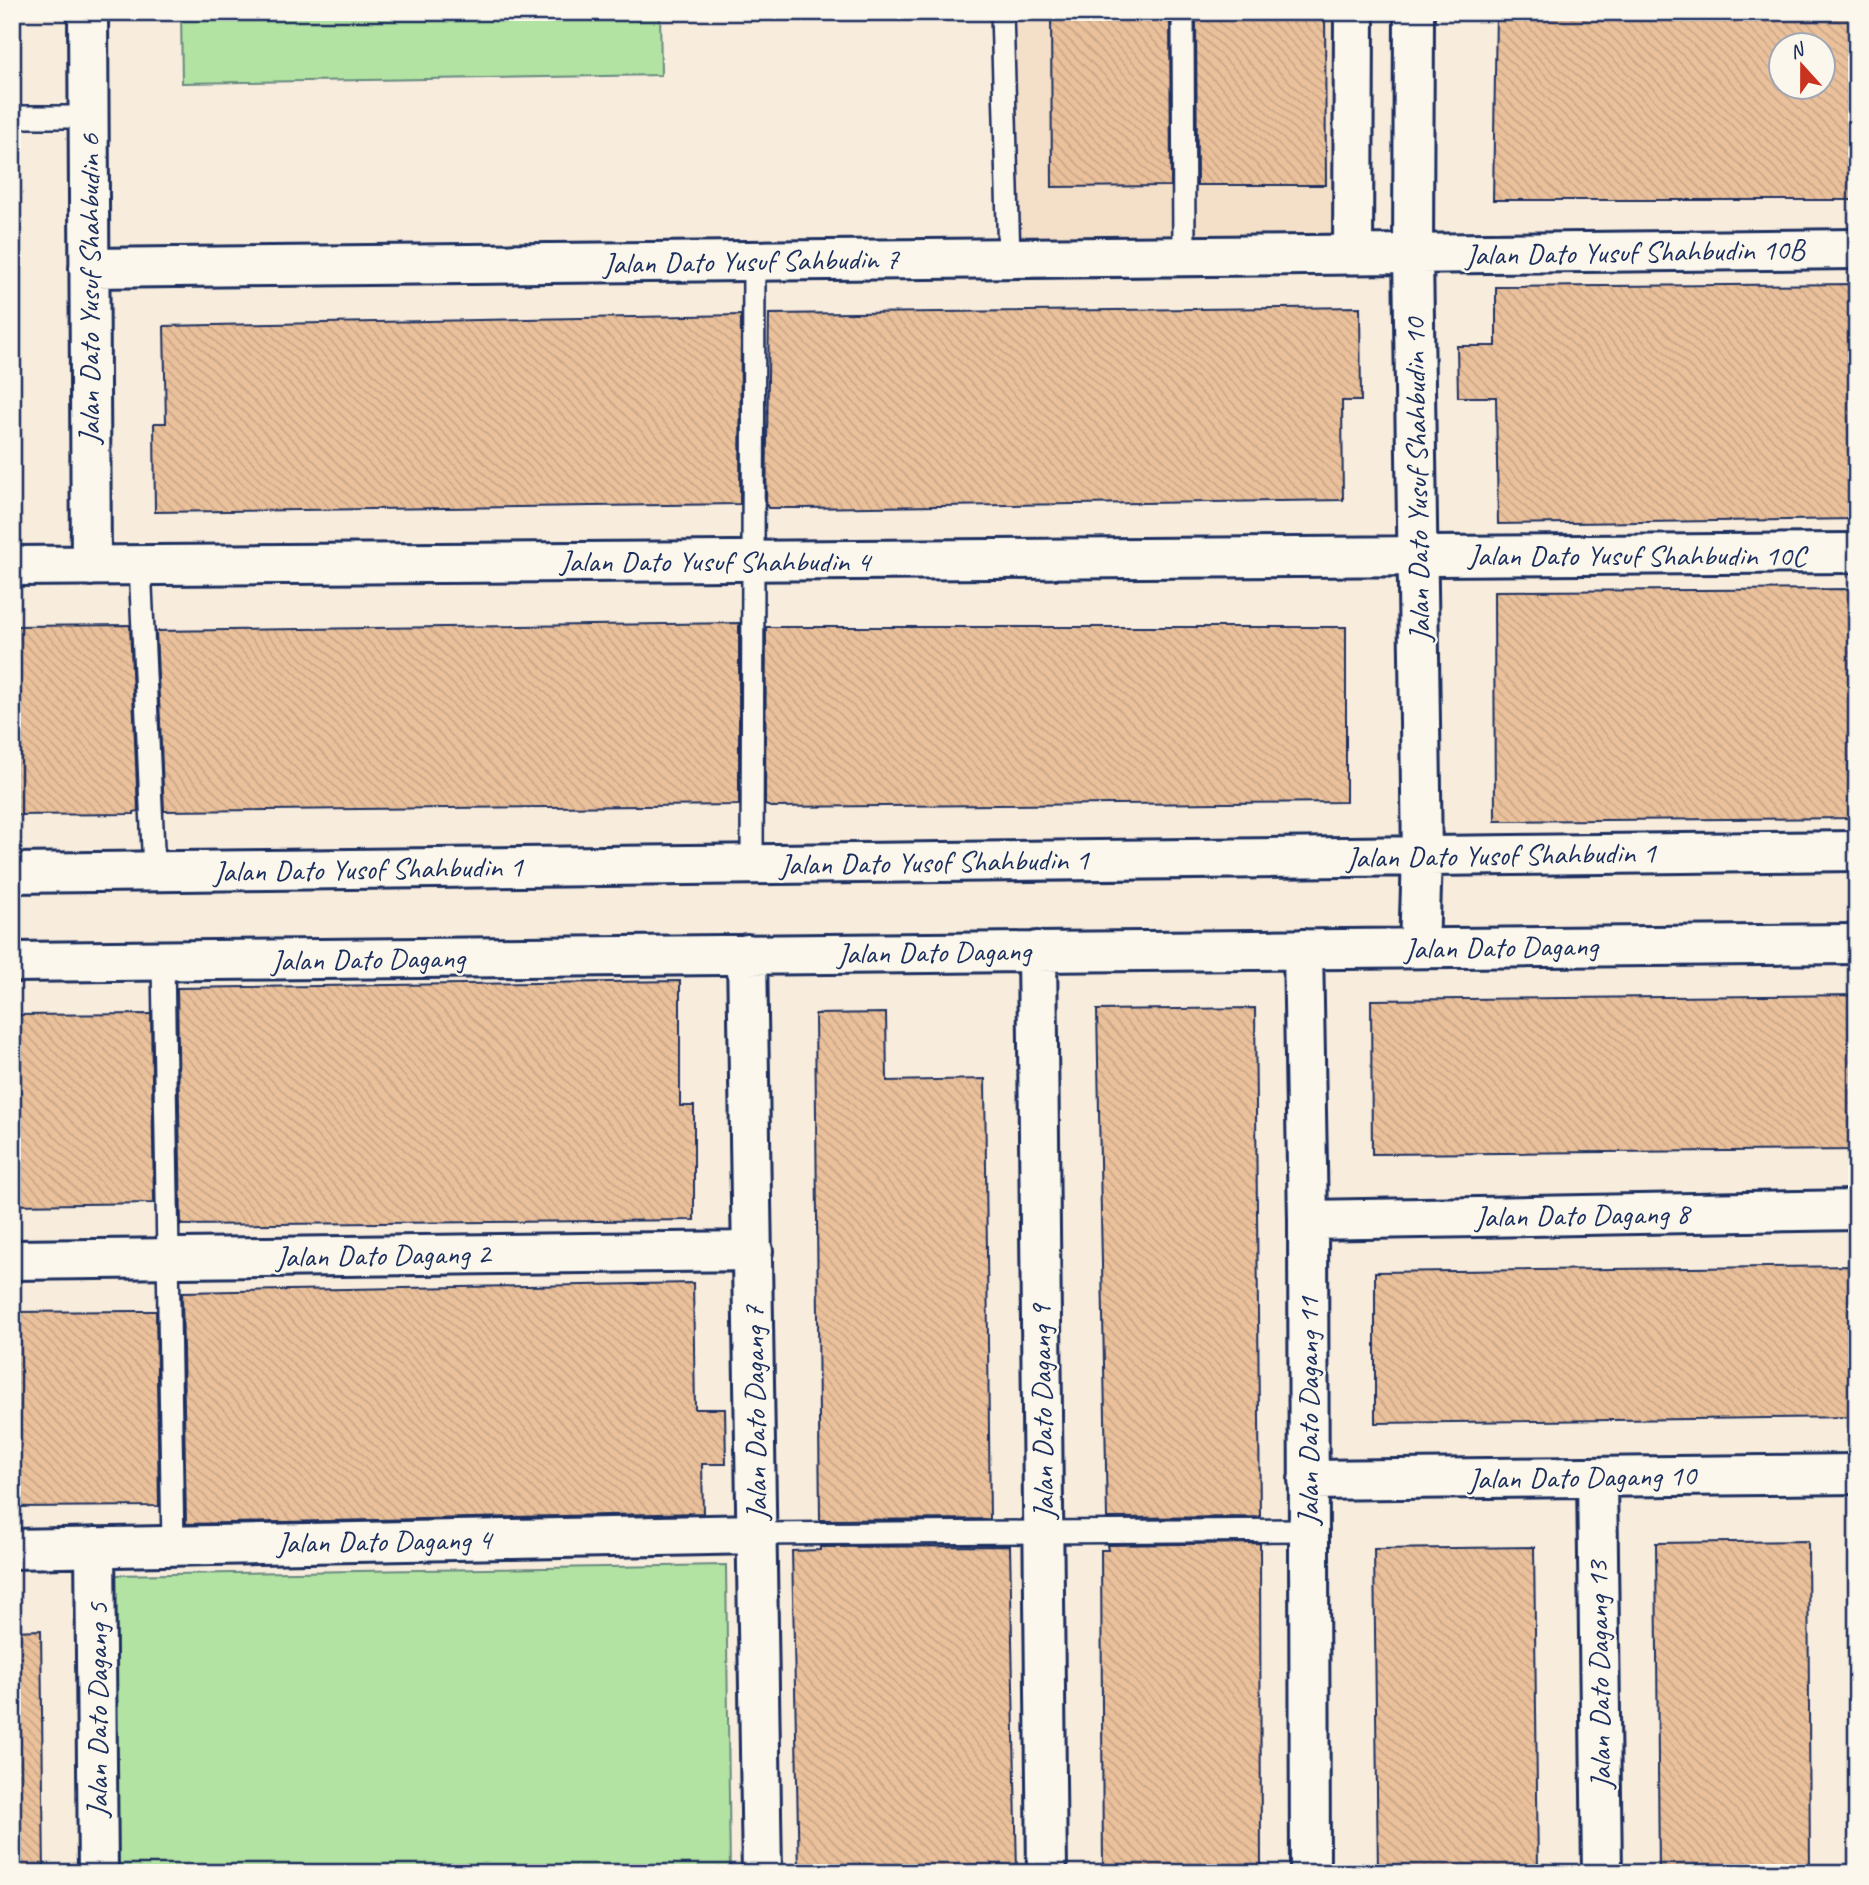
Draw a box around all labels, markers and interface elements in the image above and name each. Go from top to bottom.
north arrow [1768,32,1838,102]
text: N [1786,37,1809,64]
street label: Jalan Dato Yusuf Shahbudin 6 [70,132,108,446]
street label: Jalan Dato Yusuf Shahbudin 10B [1463,230,1807,274]
street label: Jalan Dato Yusuf Sahbudin 7 [601,239,901,283]
street label: Jalan Dato Yusuf Shahbudin 10 [1395,315,1439,644]
street label: Jalan Dato Yusuf Shahbudin 10C [1466,536,1809,574]
street label: Jalan Dato Yusuf Shahbudin 4 [558,542,873,580]
street label: Jalan Dato Yusof Shahbudin 1 [1344,833,1658,877]
street label: Jalan Dato Yusof Shahbudin 1 [777,840,1091,884]
street label: Jalan Dato Yusof Shahbudin 1 [211,847,525,891]
street label: Jalan Dato Dagang [1402,926,1601,968]
street label: Jalan Dato Dagang [835,931,1034,973]
street label: Jalan Dato Dagang [269,938,468,980]
street label: Jalan Dato Dagang 8 [1472,1194,1692,1236]
street label: Jalan Dato Dagang 2 [273,1234,493,1276]
street label: Jalan Dato Dagang 11 [1289,1296,1327,1527]
street label: Jalan Dato Dagang 9 [1021,1302,1063,1522]
street label: Jalan Dato Dagang 7 [734,1304,776,1523]
street label: Jalan Dato Dagang 10 [1466,1456,1699,1498]
street label: Jalan Dato Dagang 4 [274,1520,494,1562]
street label: Jalan Dato Dagang 13 [1578,1558,1620,1791]
street label: Jalan Dato Dagang 5 [78,1601,116,1819]

